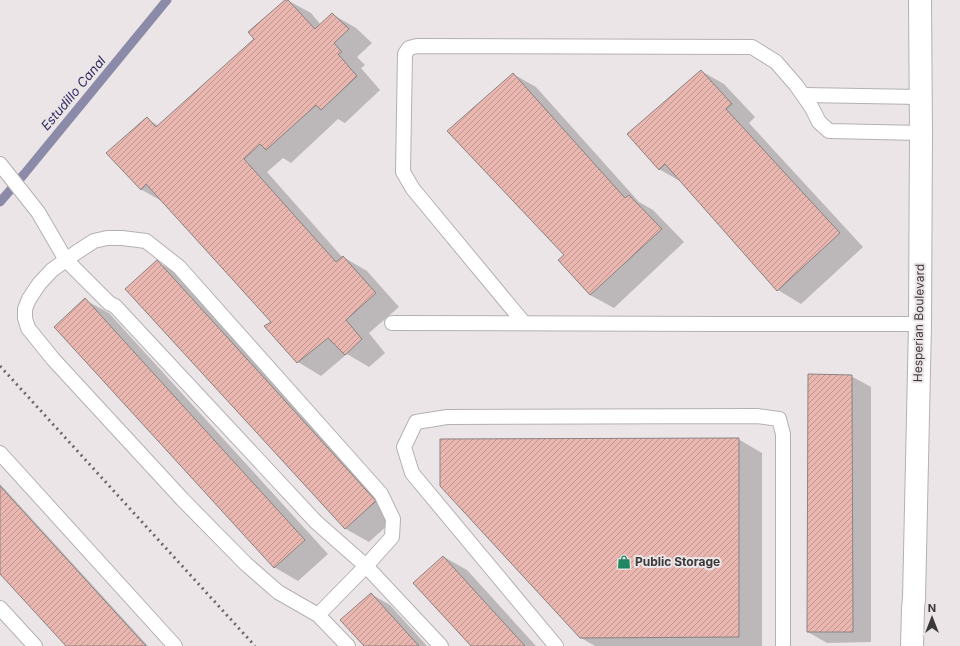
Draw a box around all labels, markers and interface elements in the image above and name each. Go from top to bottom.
water label: Estudillo Canal [37,52,109,133]
street label: Hesperian Boulevard [910,264,927,382]
shop icon: Public Storage [616,554,632,570]
place label: Public Storage [635,554,720,569]
north arrow [912,598,952,638]
text: N [928,601,936,615]

